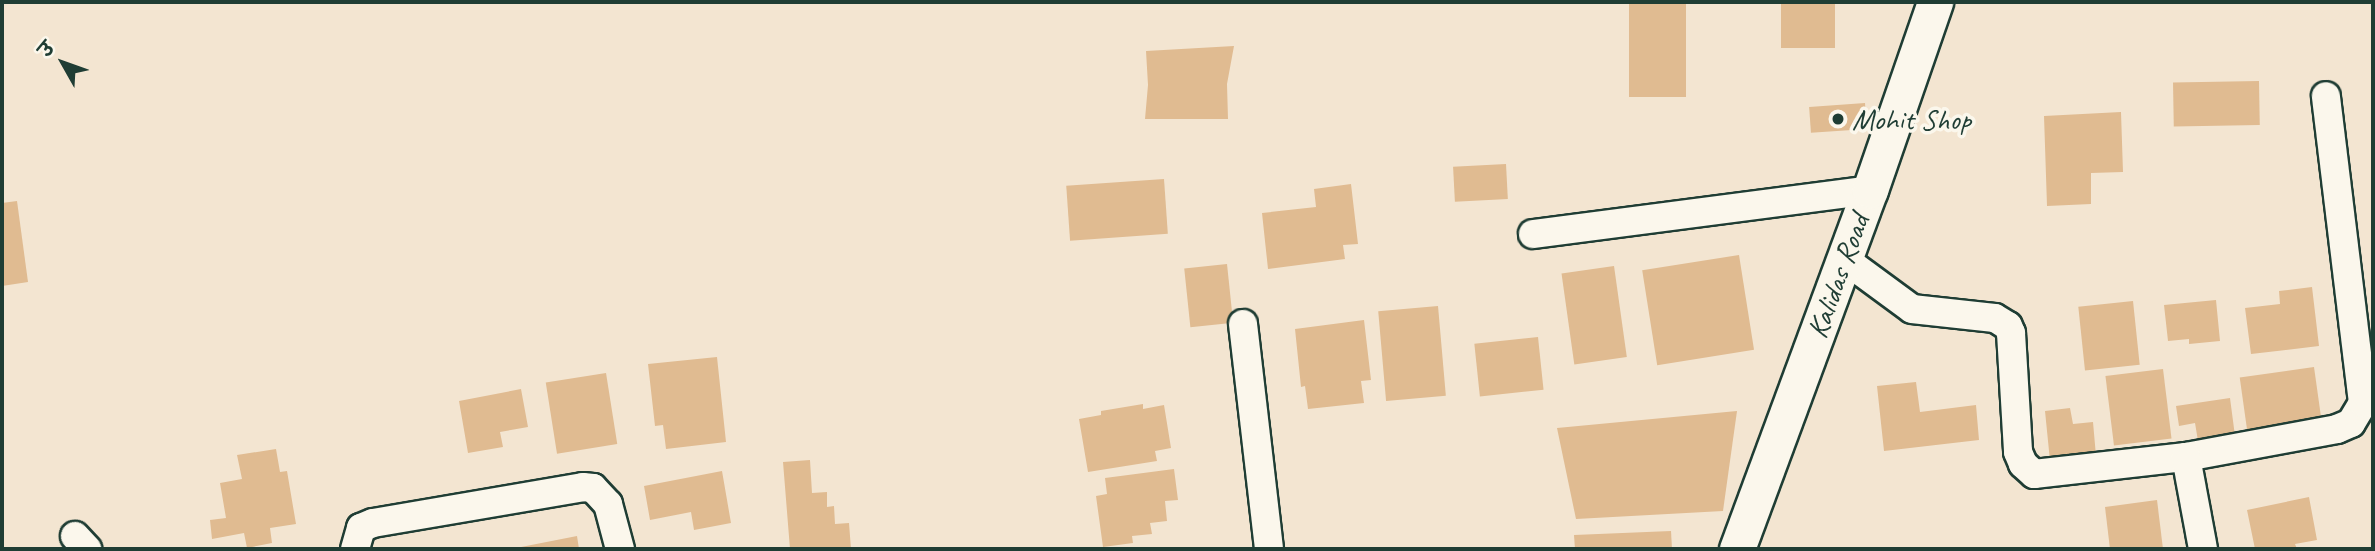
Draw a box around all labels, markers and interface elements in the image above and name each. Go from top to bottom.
north arrow [28,28,98,98]
text: उ [34,37,60,62]
place label: Mohit Shop [1852,101,1972,137]
marker: Mohit Shop [1830,111,1846,127]
street label: Kalidas Road [1799,209,1877,343]

